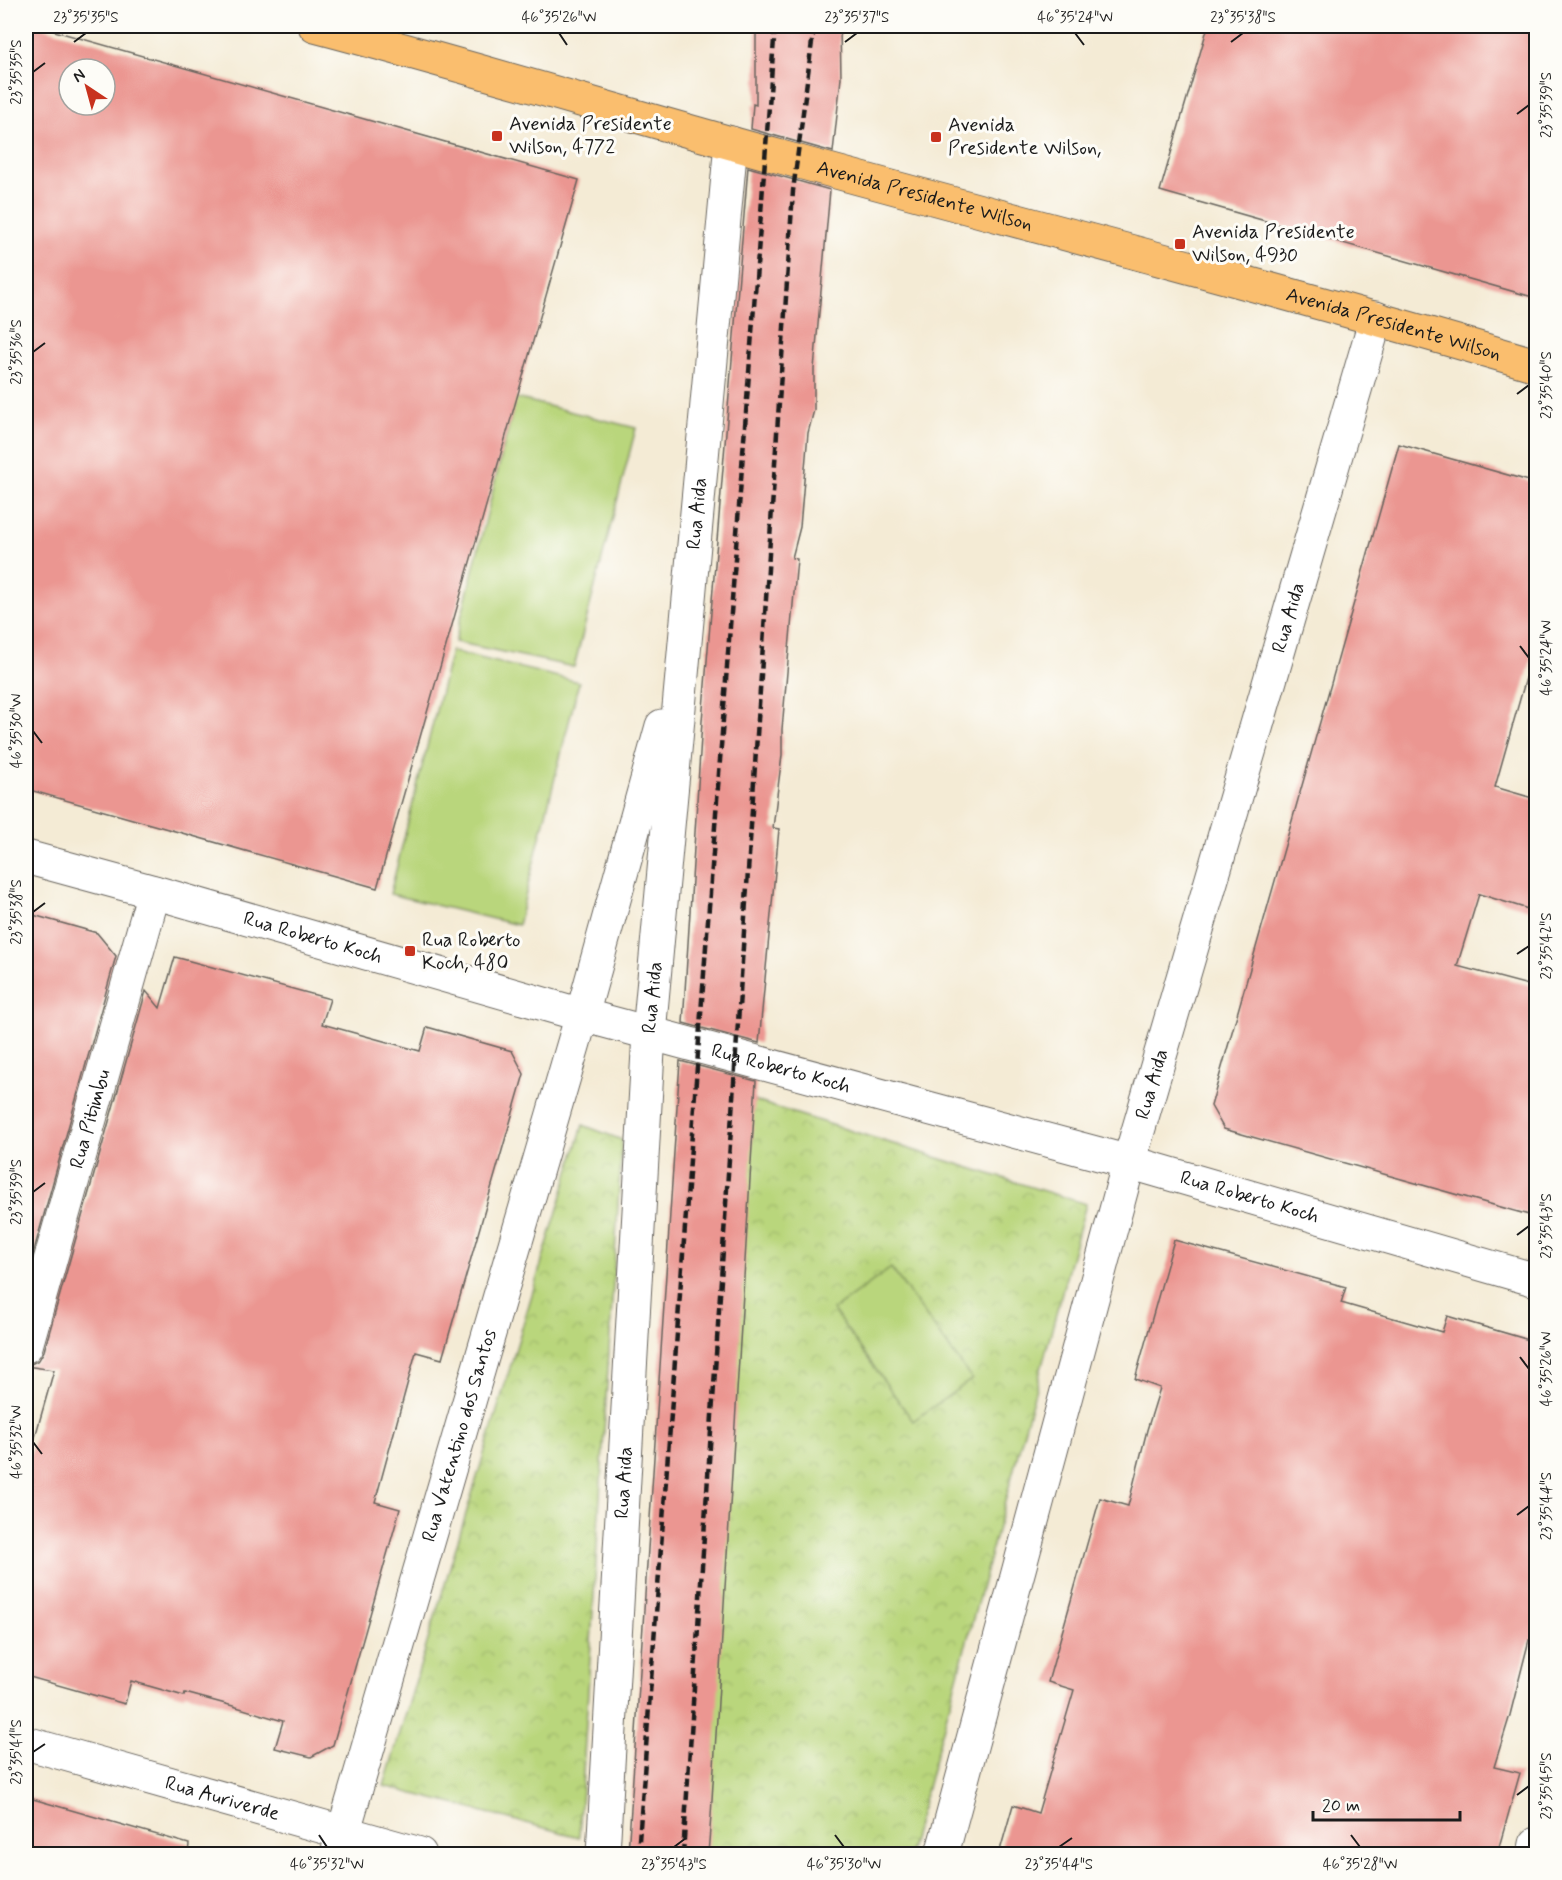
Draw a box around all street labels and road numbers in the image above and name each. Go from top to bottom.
street label: Avenida Presidente Wilson [814,154,1036,238]
street label: Avenida Presidente Wilson [1283,281,1504,368]
street label: Rua Aida [680,476,714,551]
street label: Rua Aida [1265,579,1311,656]
street label: Rua Roberto Koch [240,905,385,970]
street label: Rua Aida [636,960,669,1035]
street label: Rua Roberto Koch [708,1037,854,1100]
street label: Rua Aida [1129,1046,1175,1123]
street label: Rua Pitimbu [63,1066,117,1172]
street label: Rua Roberto Koch [1177,1164,1322,1230]
street label: Rua Vatentino dos Santos [415,1326,503,1545]
street label: Rua Aida [608,1446,639,1519]
street label: Rua Auriverde [162,1769,283,1827]

